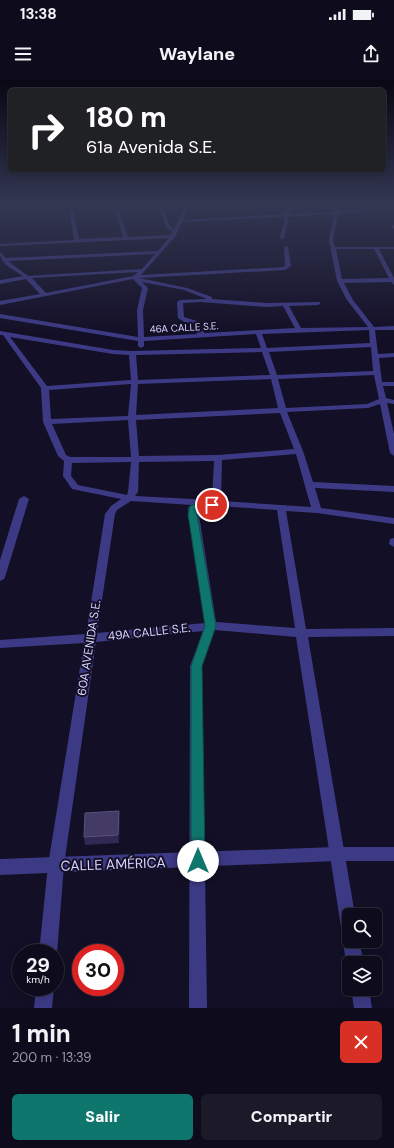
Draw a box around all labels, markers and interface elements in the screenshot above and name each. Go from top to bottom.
text: 13:38 [20,4,57,24]
text: Waylane [159,42,235,66]
icon: menu [12,43,34,65]
icon: share [360,43,382,65]
text: 180 m [86,99,167,136]
icon: right [20,104,72,156]
text: 61a Avenida S.E. [86,135,216,159]
street label: 46A CALLE S.E. [149,319,219,336]
pin [195,488,229,522]
icon: arrive [201,494,223,516]
street label: 60A AVENIDA S.E. [74,599,104,697]
street label: 49A CALLE S.E. [107,620,191,644]
position arrow [177,840,219,882]
street label: CALLE AMÉRICA [60,853,166,875]
map controls [342,908,382,996]
button: search [342,908,382,948]
speed limit sign: 30 [72,944,124,996]
text: 29 [26,952,50,978]
button: layers [342,956,382,996]
text: km/h [26,973,50,986]
text: 1 min [12,1018,71,1049]
button: close [340,1021,382,1063]
text: 200 m · 13:39 [12,1049,92,1066]
button: Salir [12,1094,193,1140]
button: Compartir [201,1094,382,1140]

